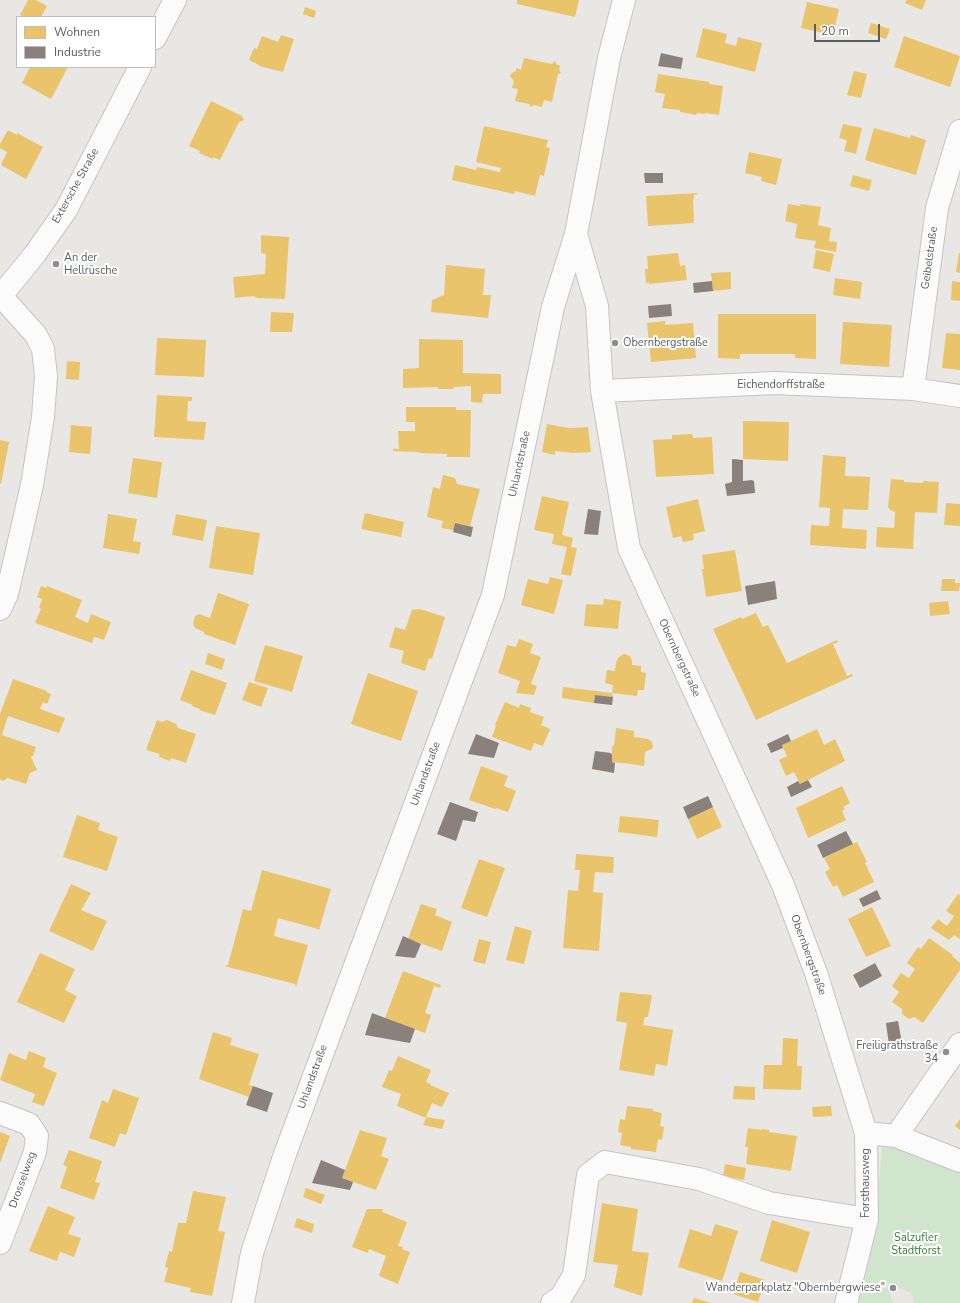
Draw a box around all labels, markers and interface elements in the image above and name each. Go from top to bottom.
legend [16,16,156,68]
scale bar [816,16,882,42]
text: 20 m [821,23,849,39]
text: Wohnen [54,24,100,40]
text: Industrie [54,44,101,60]
street label: Extersche Straße [50,146,102,226]
street label: Geibelstraße [919,226,941,290]
place label: An der Hellrüsche [64,251,117,277]
marker: An der Hellrüsche [51,259,61,269]
place label: Obernbergstraße [623,336,708,350]
marker: Obernbergstraße [610,338,620,348]
street label: Eichendorffstraße [737,378,825,392]
street label: Uhlandstraße [507,430,533,498]
street label: Obernbergstraße [655,617,703,699]
street label: Uhlandstraße [408,740,444,808]
street label: Obernbergstraße [787,913,829,997]
place label: Freiligrathstraße 34 [856,1039,938,1065]
street label: Uhlandstraße [295,1043,331,1111]
marker: Freiligrathstraße 34 [941,1047,951,1057]
street label: Forsthausweg [859,1148,873,1218]
street label: Drosselweg [7,1150,39,1210]
park label: Salzufler Stadtforst [891,1231,941,1257]
place label: Wanderparkplatz "Obernbergwiese" [705,1281,885,1295]
marker: Wanderparkplatz "Obernbergwiese" [888,1283,898,1293]

